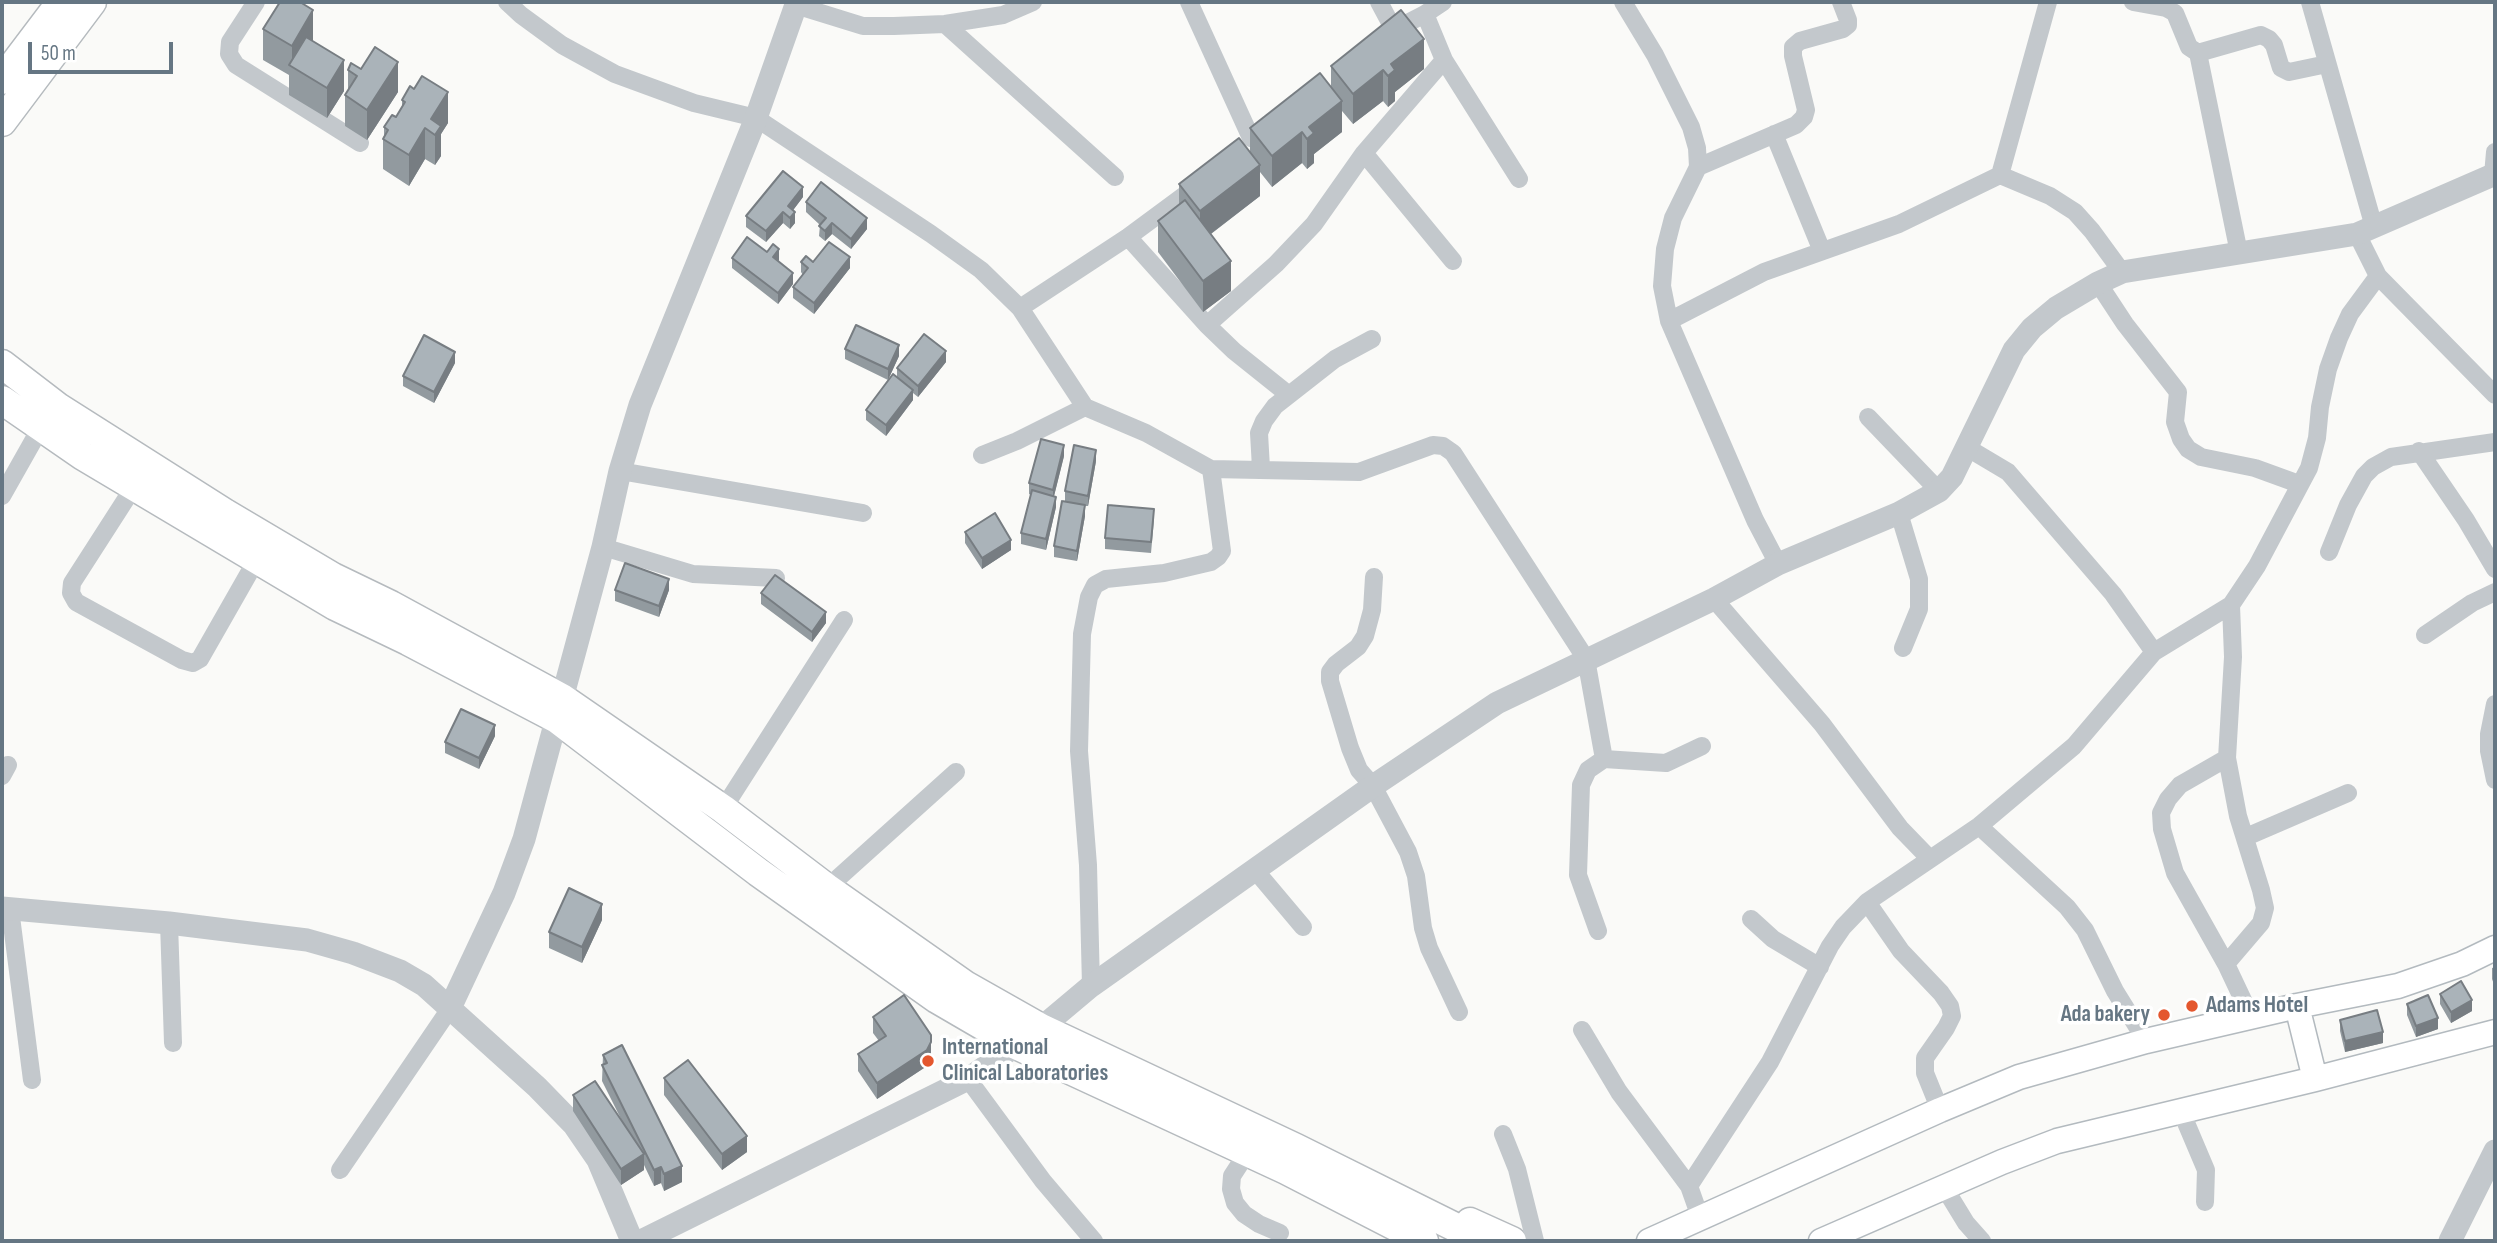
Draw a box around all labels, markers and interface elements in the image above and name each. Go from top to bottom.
scale bar [32,28,177,72]
text: 50 m [41,41,76,66]
place label: Adams Hotel [2206,992,2308,1020]
marker: Adams Hotel [2184,998,2200,1014]
place label: Ada bakery [2061,1001,2150,1029]
marker: Ada bakery [2156,1007,2172,1023]
place label: International Clinical Laboratories [942,1034,1108,1088]
marker: International Clinical Laboratories [920,1053,936,1069]

